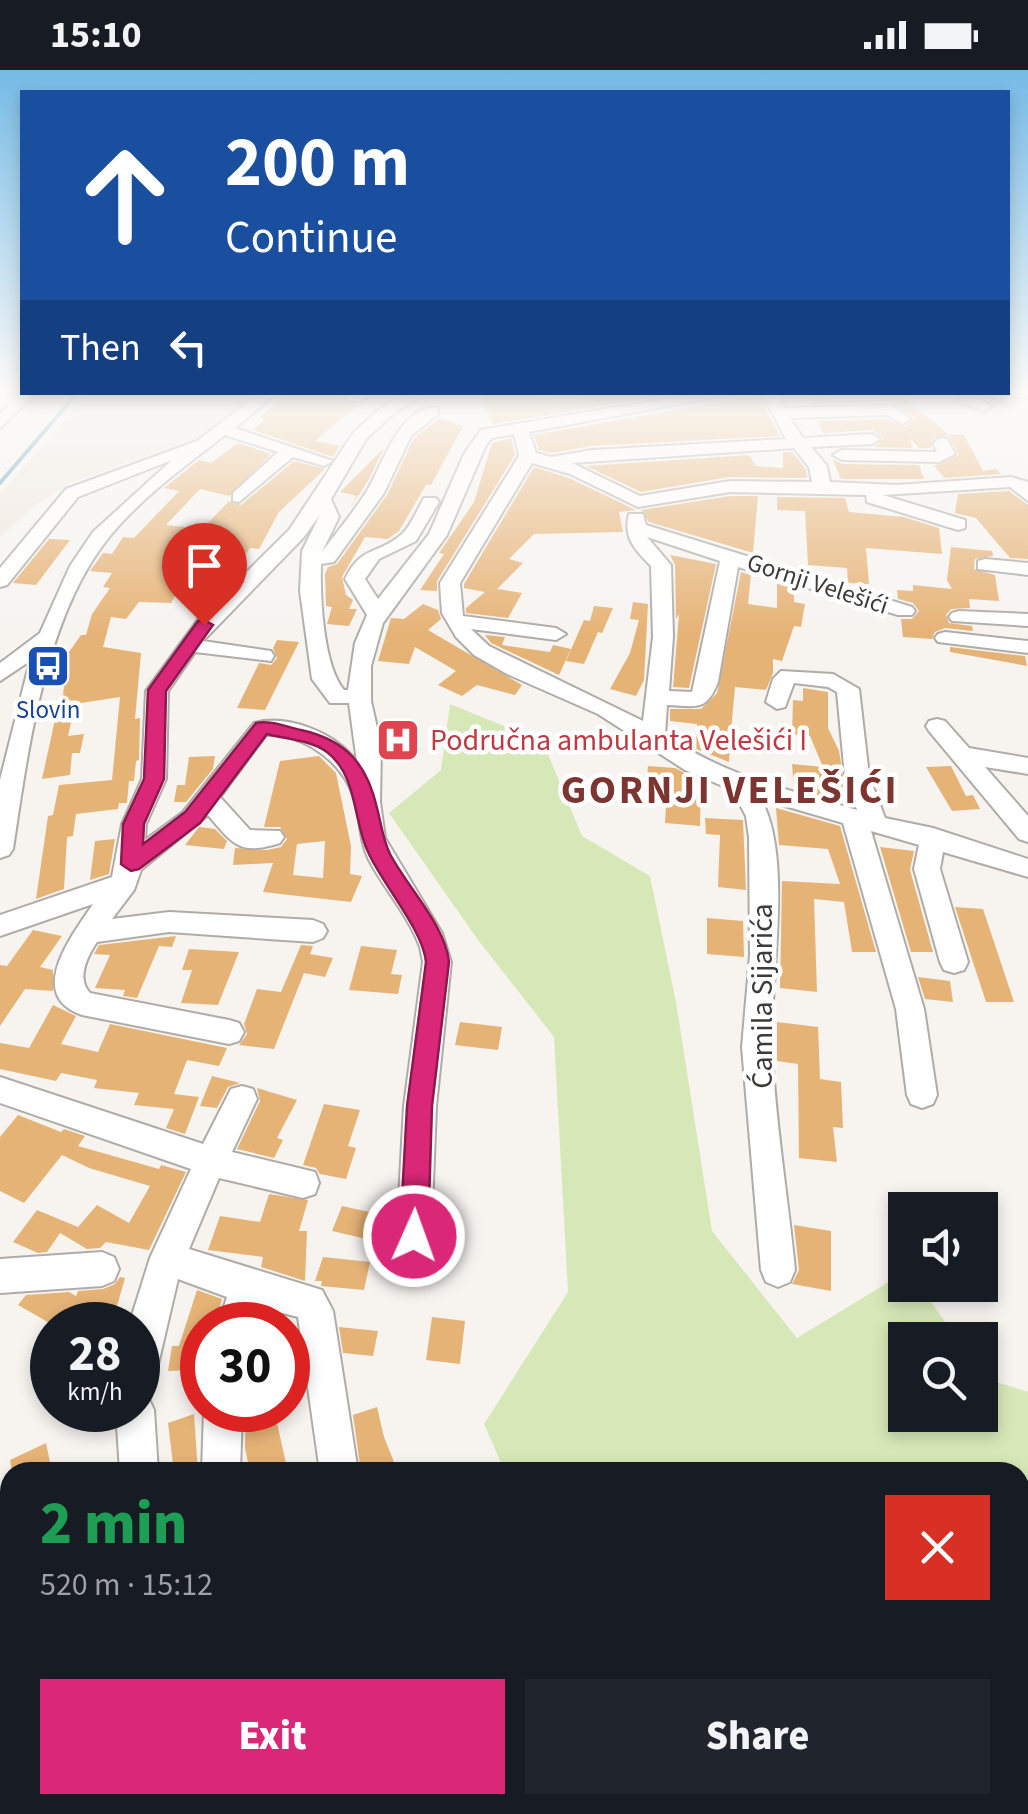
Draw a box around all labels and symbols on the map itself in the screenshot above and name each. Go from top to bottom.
pin [162,523,247,626]
street label: Gornji Velešići [742,544,893,624]
bus stop icon: Slovin [25,643,71,689]
place label: Slovin [16,692,80,728]
hospital icon: Područna ambulanta Velešići I [375,717,421,763]
place label: Područna ambulanta Velešići I [430,719,807,762]
district label: GORNJI VELEŠIĆI [561,762,899,819]
street label: Ćamila Sijarića [741,903,784,1089]
position arrow [362,1184,466,1288]
speed limit sign: 30 [180,1302,310,1432]

